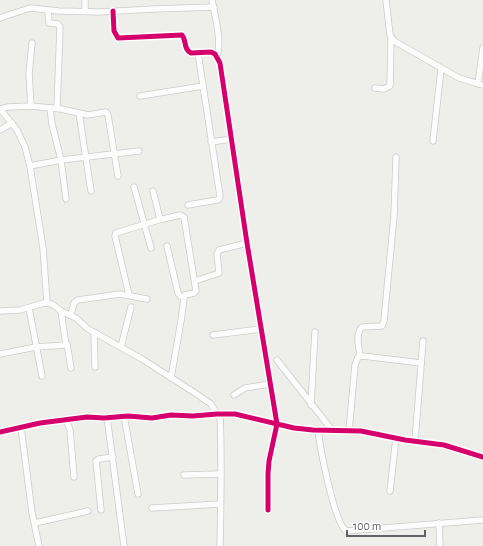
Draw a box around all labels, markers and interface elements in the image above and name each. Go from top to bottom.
scale bar [347,512,425,538]
text: 100 m [353,520,381,532]

